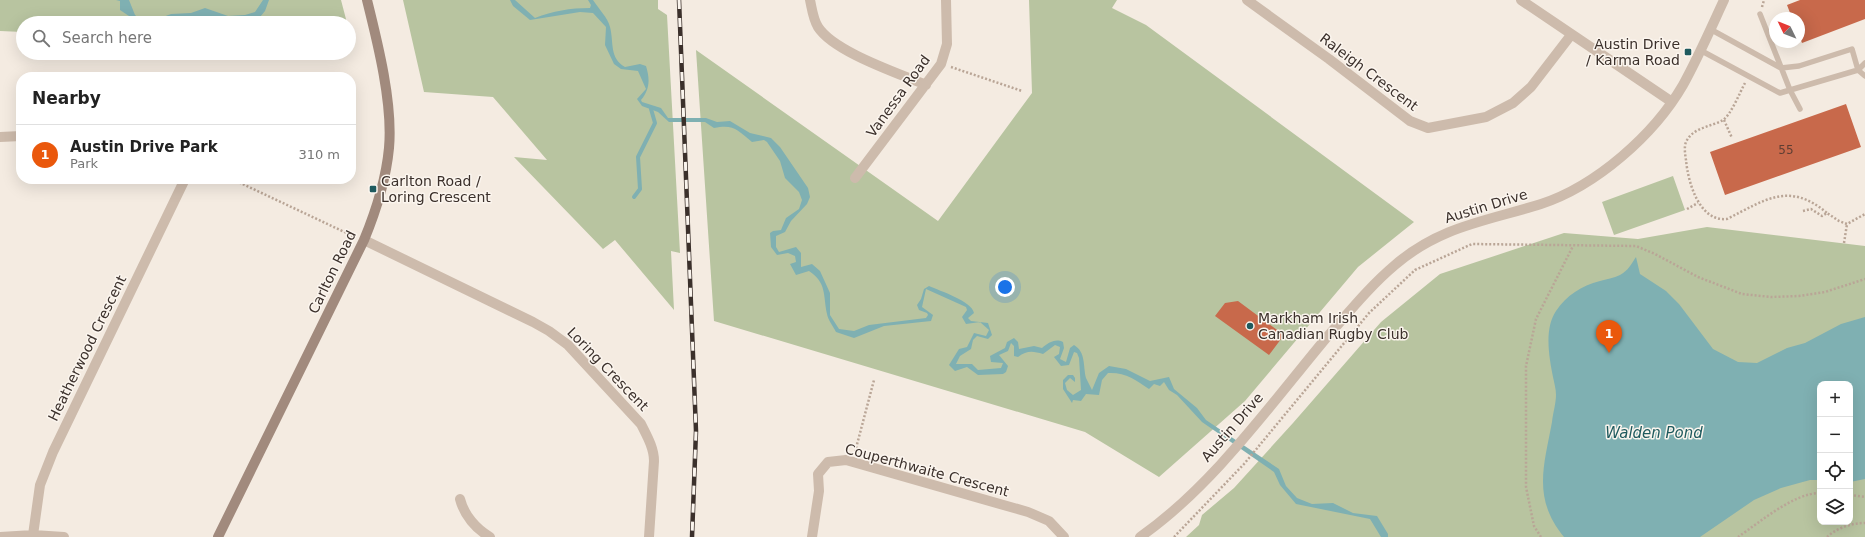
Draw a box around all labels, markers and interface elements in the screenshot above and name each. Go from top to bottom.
north arrow [1769,12,1805,48]
search box [16,16,356,60]
icon: search [30,27,52,49]
text: Search here [62,29,152,47]
street label: Raleigh Crescent [1317,30,1422,114]
place label: Austin Drive / Karma Road [1586,36,1680,68]
marker: Austin Drive / Karma Road [1683,47,1693,57]
street label: Vanessa Road [863,52,933,140]
text: Nearby [32,88,101,108]
text: Austin Drive Park [70,138,218,156]
house number: 55 [1778,143,1794,157]
text: 1 [40,147,50,162]
text: 310 m [298,147,340,162]
text: Park [70,156,98,171]
place label: Carlton Road / Loring Crescent [381,173,491,205]
marker: Carlton Road / Loring Crescent [368,184,378,194]
street label: Austin Drive [1443,186,1529,226]
street label: Carlton Road [305,228,359,316]
street label: Heatherwood Crescent [45,272,130,423]
your location [995,277,1015,297]
place label: Markham Irish Canadian Rugby Club [1258,310,1409,342]
pin: 1 [1596,320,1622,353]
marker: Markham Irish Canadian Rugby Club [1245,321,1255,331]
street label: Loring Crescent [564,324,652,414]
map controls [1817,381,1853,525]
button: + [1817,381,1853,417]
street label: Austin Drive [1198,389,1266,465]
button: − [1817,417,1853,453]
water label: Walden Pond [1605,424,1703,442]
street label: Couperthwaite Crescent [843,440,1011,500]
button: locate [1817,453,1853,489]
button: layers [1817,489,1853,525]

